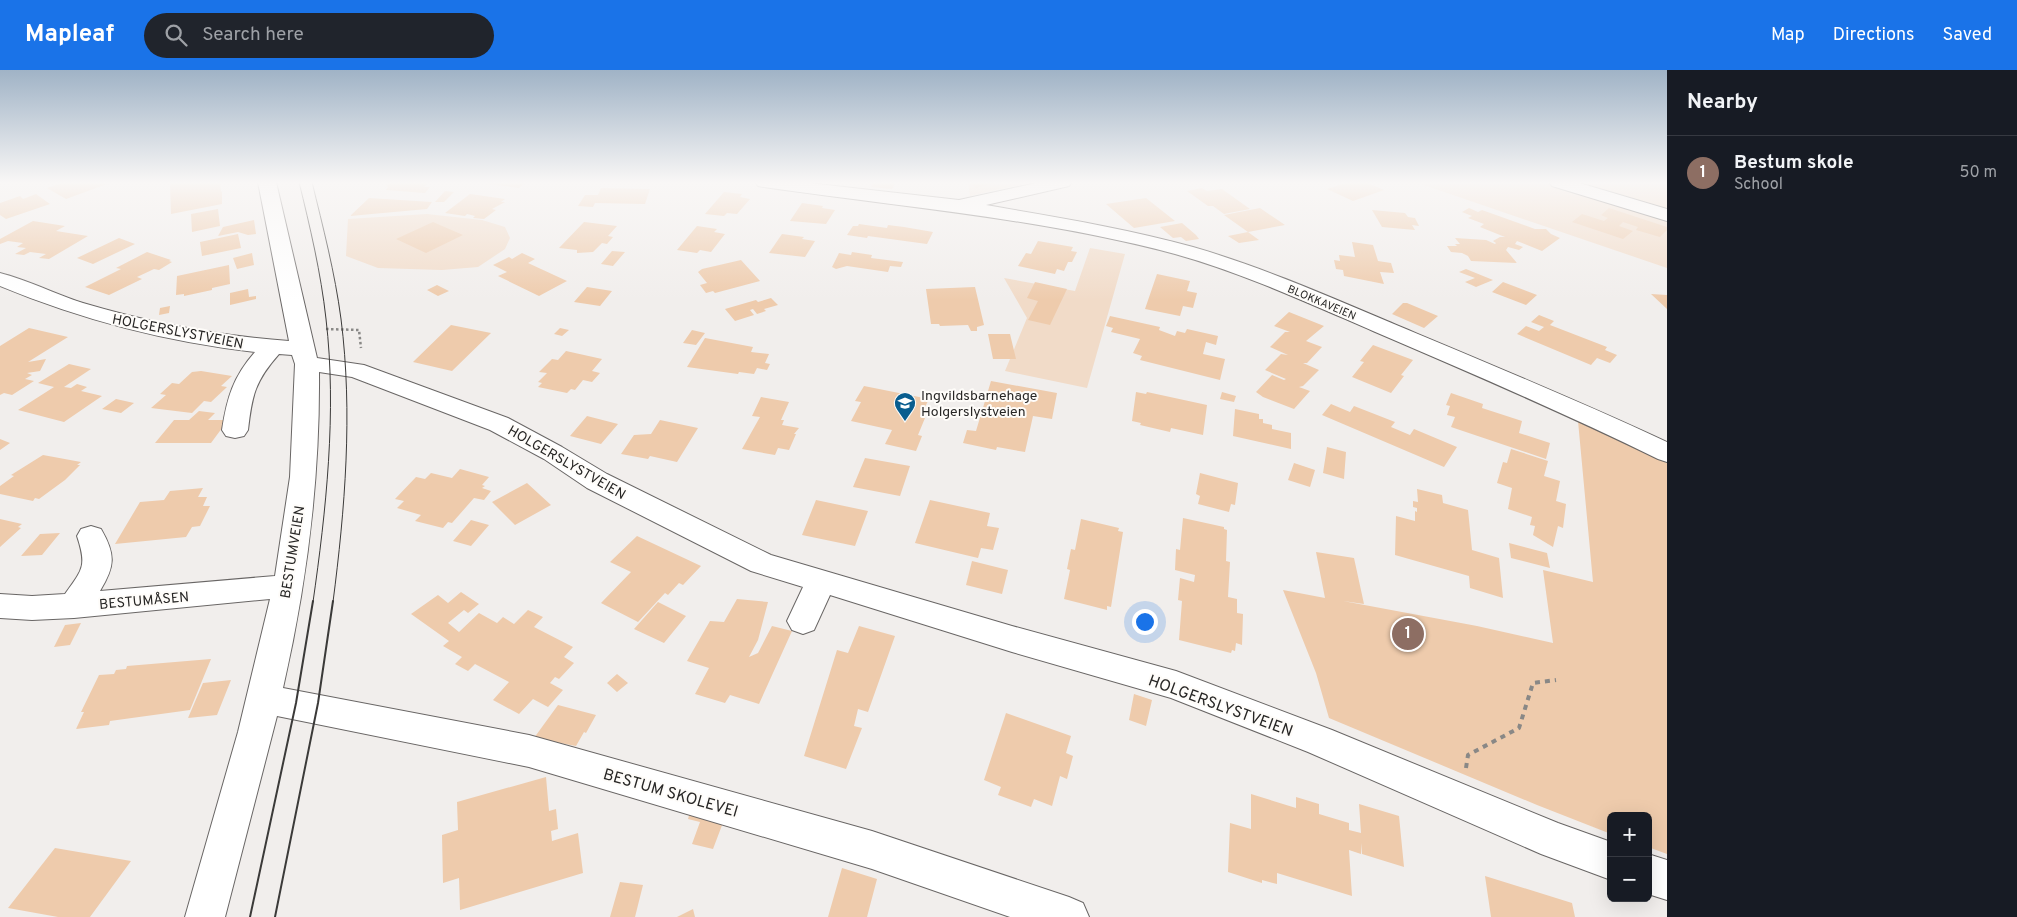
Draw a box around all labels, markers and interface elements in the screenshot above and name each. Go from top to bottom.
search box [144,13,494,58]
text: Mapleaf [25,20,114,50]
icon: search [162,21,190,49]
text: Search here [202,23,304,47]
text: Map [1771,24,1805,47]
text: Directions [1833,24,1915,47]
text: Saved [1943,24,1992,47]
text: Nearby [1687,89,1758,116]
text: Bestum skole [1734,151,1853,175]
text: 1 [1700,163,1706,183]
text: 50 m [1960,163,1997,183]
text: School [1734,175,1783,195]
street label: BLOKKAVEIEN [1285,282,1358,324]
street label: HOLGERSLYSTVEIEN [111,311,245,354]
place label: Ingvildsbarnehage Holgerslystveien [921,388,1037,421]
school or university icon: Ingvildsbarnehage Holgerslystveien [893,391,917,422]
street label: HOLGERSLYSTVEIEN [504,423,628,504]
street label: BESTUMVEIEN [278,505,309,600]
street label: BESTUMÅSEN [99,589,190,614]
your location [1132,609,1158,635]
pin: 1 [1392,615,1424,653]
street label: HOLGERSLYSTVEIEN [1145,671,1295,742]
street label: BESTUM SKOLEVEI [601,765,740,823]
map controls [1607,812,1652,902]
button: + [1607,812,1652,857]
button: − [1607,857,1652,902]

